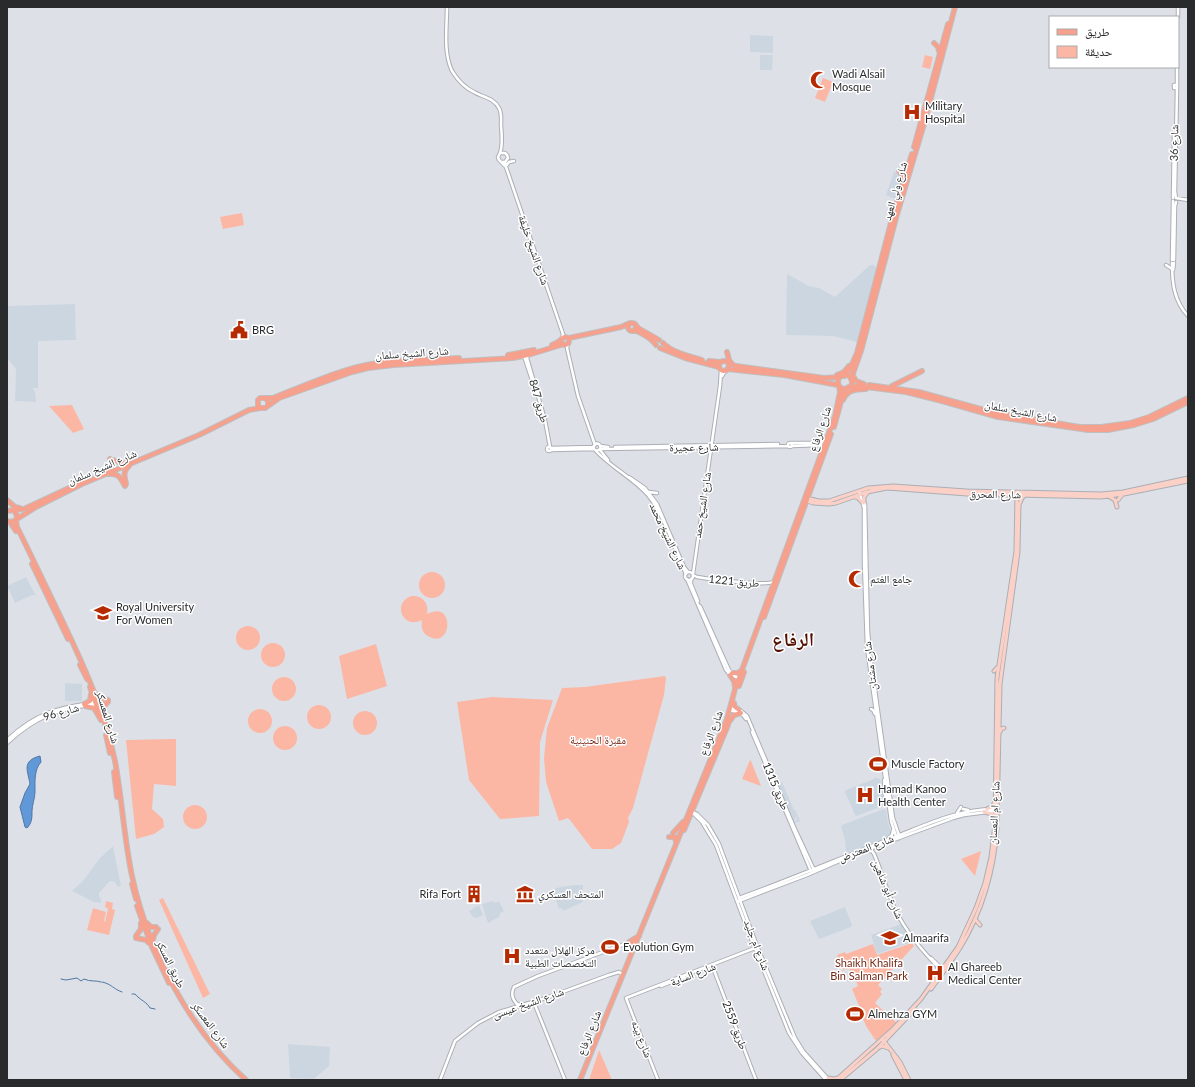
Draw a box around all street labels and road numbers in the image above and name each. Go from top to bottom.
street label: شارع 36 [1167,125,1181,161]
street label: شارع ولي العهد [880,160,912,223]
street label: شارع الشيخ خليفة [516,213,552,287]
street label: شارع الشيخ سلمان [375,343,449,363]
street label: طريق 847 [526,378,552,424]
street label: شارع الشيخ سلمان [983,397,1059,425]
street label: شارع الرفاع [806,404,834,454]
street label: شارع عجيرة [669,440,719,454]
street label: شارع الشيخ سلمان [65,446,139,488]
street label: شارع الشيخ حمد [690,471,714,539]
street label: شارع المحرق [969,487,1021,501]
street label: شارع الشيخ محمد [646,500,690,572]
street label: طريق 1221 [708,572,760,590]
street label: شارع مشتان [860,641,880,691]
street label: شارع المعسكر [93,688,123,745]
street label: شارع 96 [42,700,80,724]
street label: شارع الرفاع [696,708,726,758]
street label: طريق 1315 [760,760,792,812]
street label: شارع ام النعسان [985,781,1003,845]
street label: شارع المعترض [836,831,896,865]
street label: شارع أبو شاهين [869,857,907,921]
street label: شارع ام جليد [741,918,773,972]
street label: طريق المسكر [153,937,189,990]
street label: شارع الساية [668,959,718,989]
street label: شارع الشيخ عيسى [491,984,565,1022]
street label: شارع المعسكر [188,998,233,1051]
street label: طريق 2559 [719,999,751,1051]
street label: شارع الرفاع [574,1009,604,1057]
street label: شارع بينه [628,1018,656,1060]

